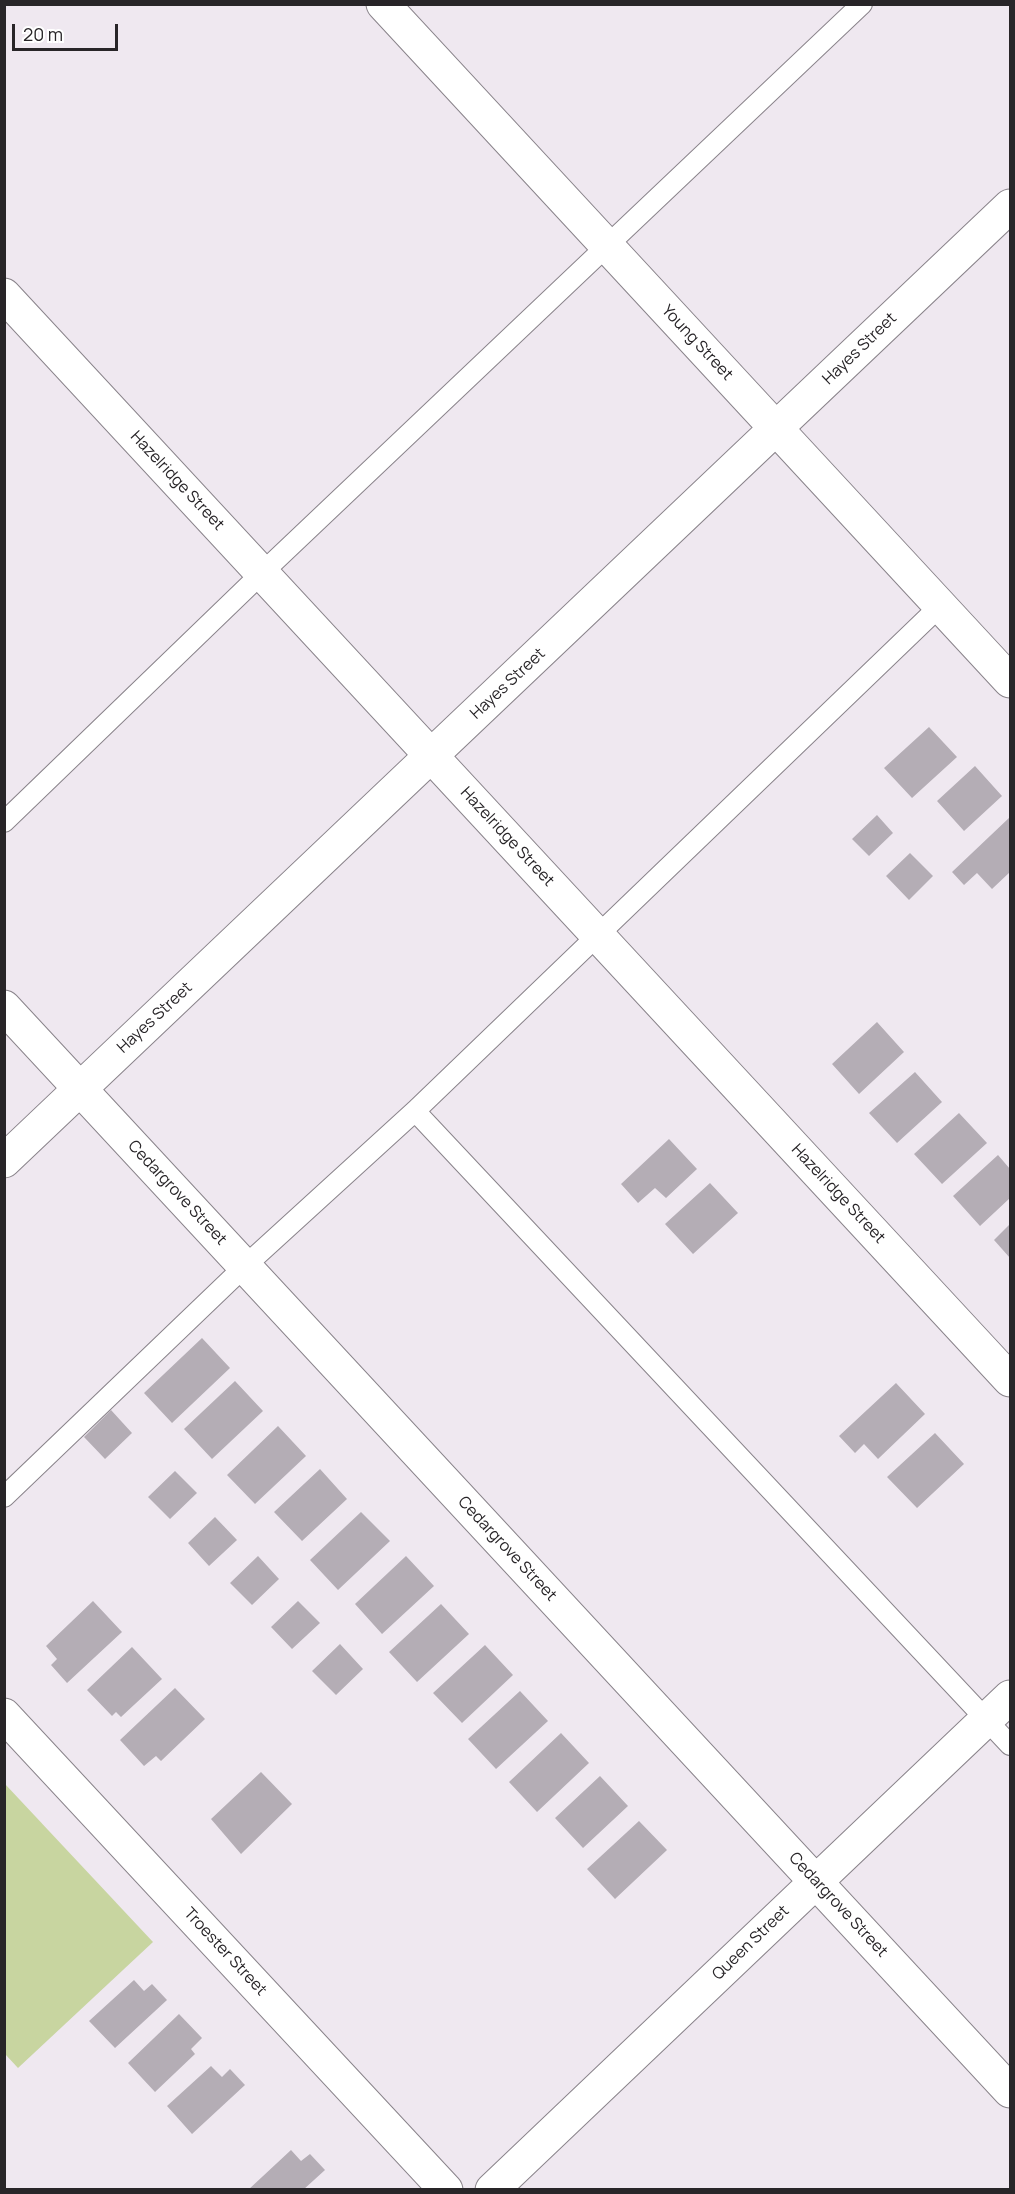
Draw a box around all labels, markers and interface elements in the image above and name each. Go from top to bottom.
scale bar [15,12,122,50]
text: 20 m [23,22,63,46]
street label: Young Street [657,301,737,385]
street label: Hayes Street [819,309,901,389]
street label: Hazelridge Street [126,427,228,535]
street label: Hayes Street [467,644,549,724]
street label: Hazelridge Street [456,783,558,891]
street label: Hayes Street [114,978,196,1058]
street label: Cedargrove Street [124,1137,230,1249]
street label: Hazelridge Street [787,1140,889,1248]
street label: Cedargrove Street [454,1493,560,1605]
street label: Cedargrove Street [785,1849,891,1961]
street label: Queen Street [709,1902,793,1984]
street label: Troester Street [179,1904,271,2000]

